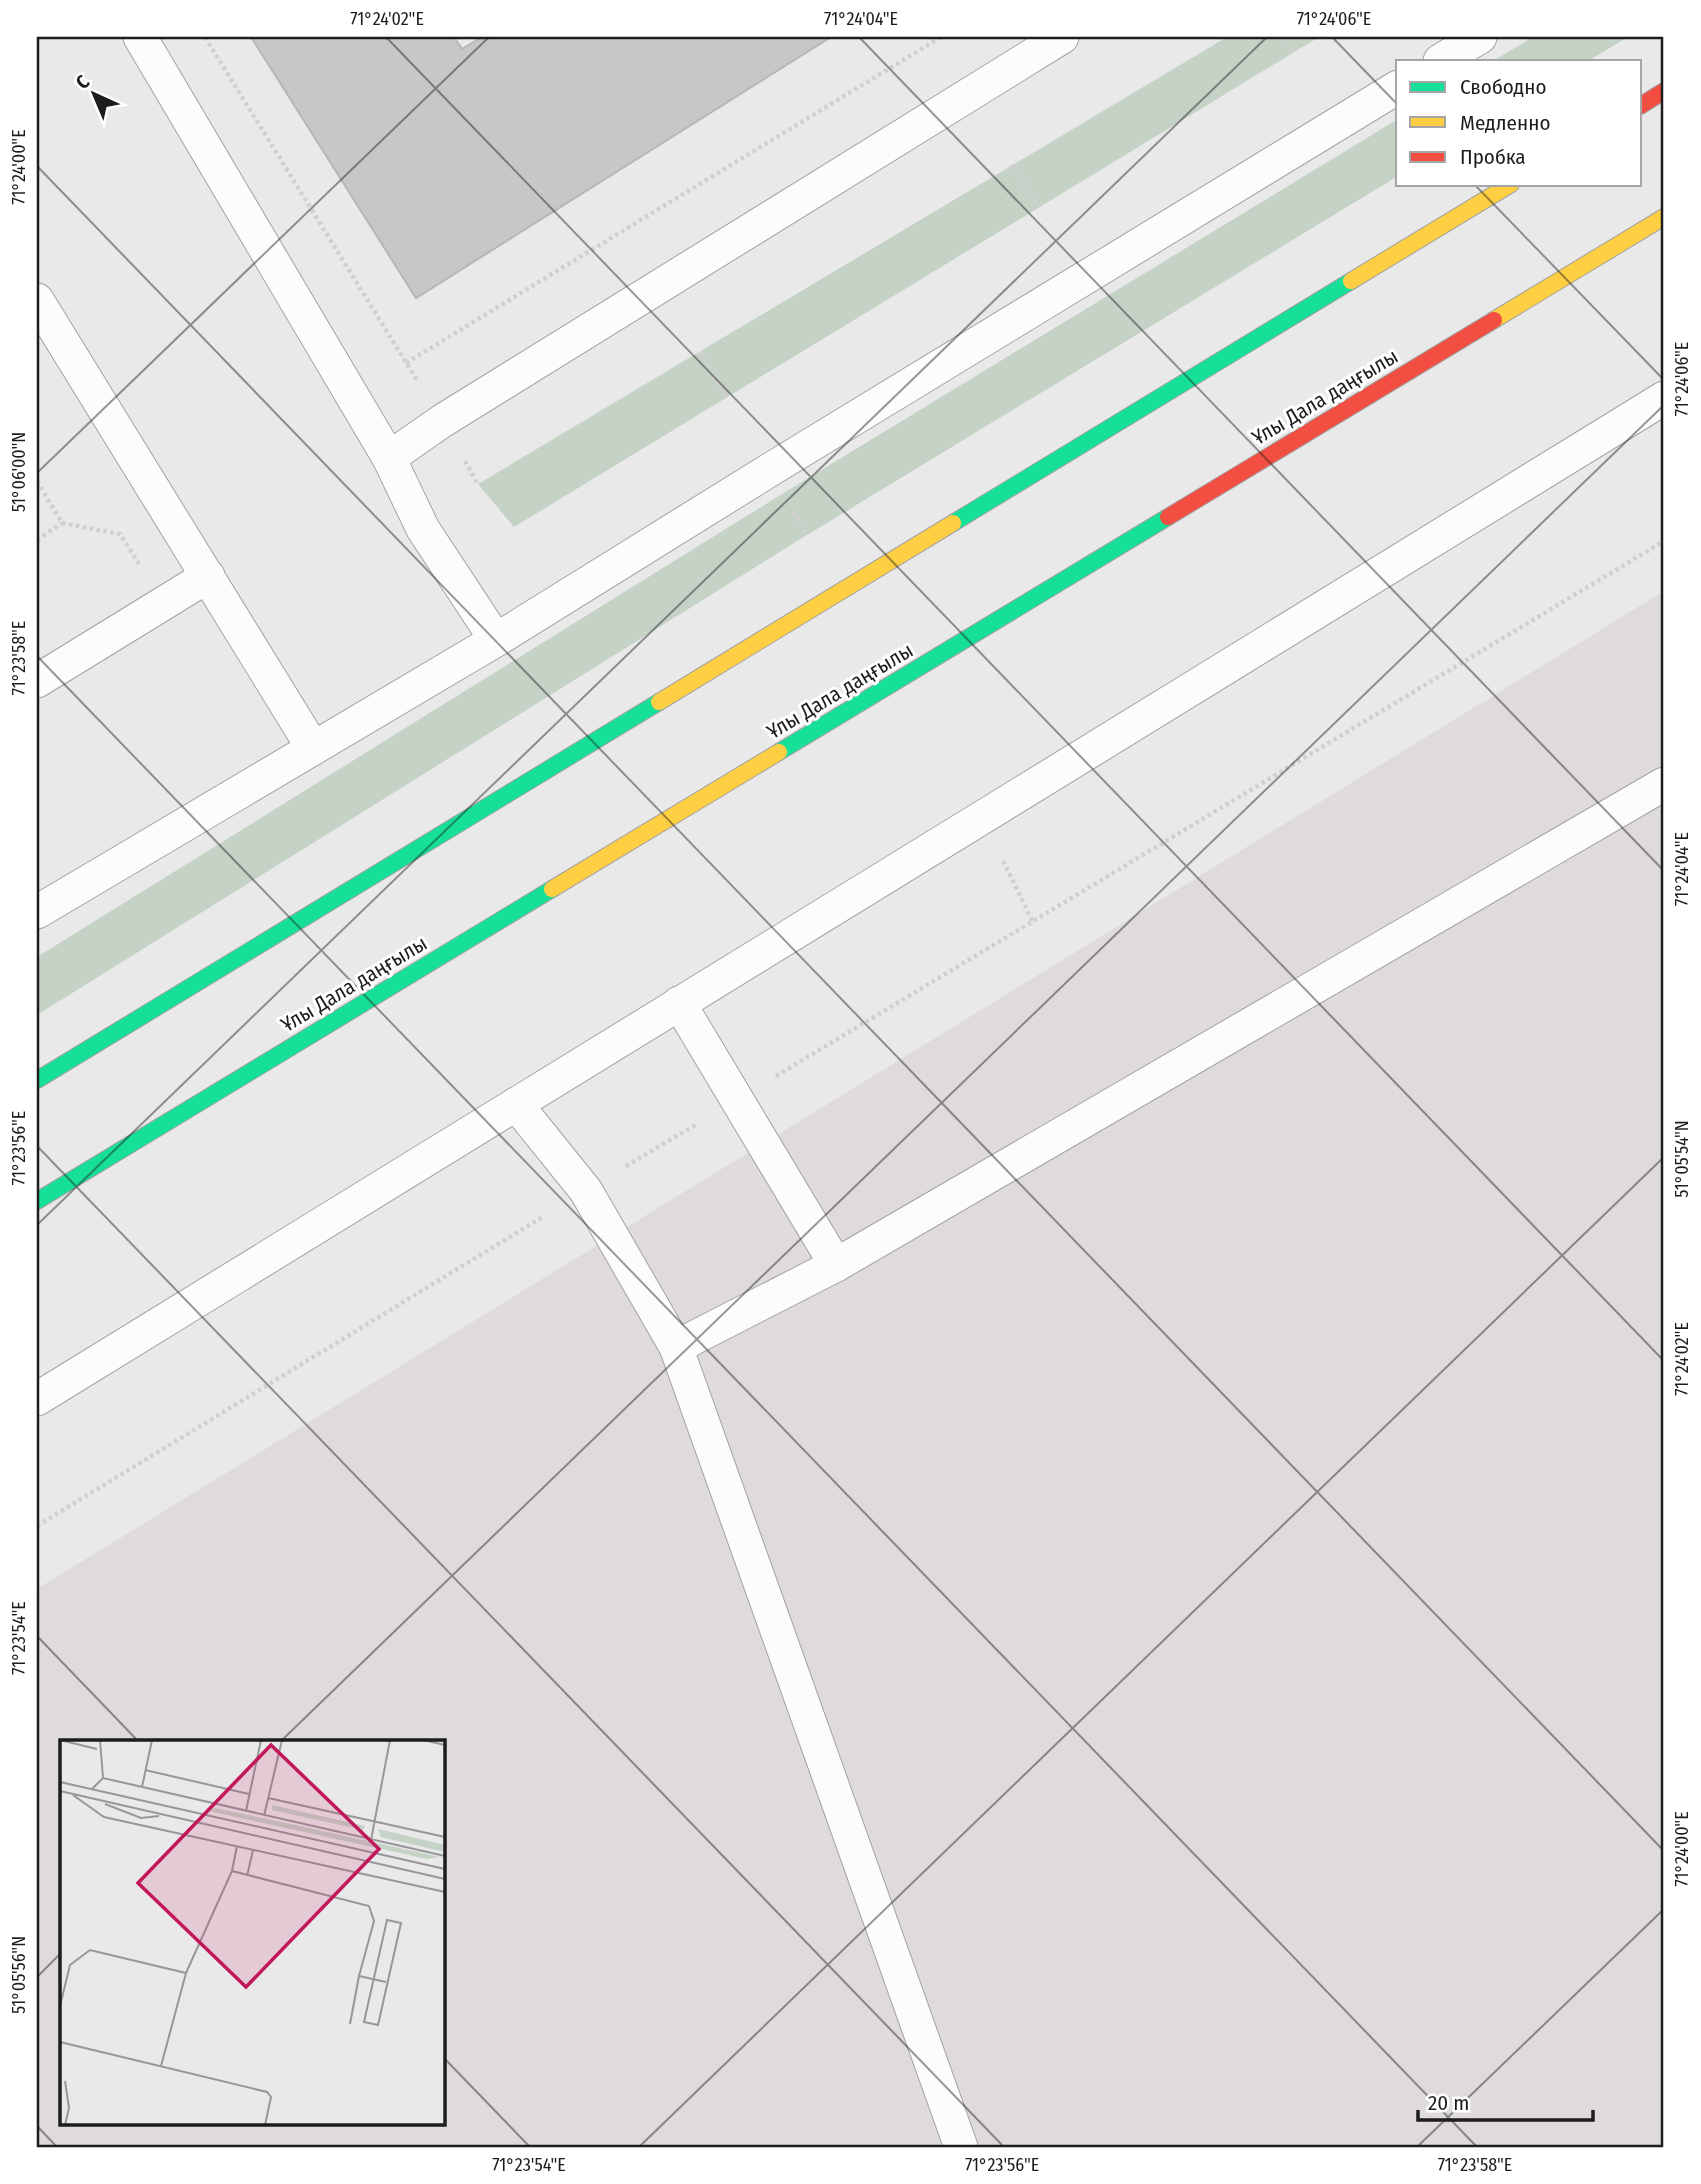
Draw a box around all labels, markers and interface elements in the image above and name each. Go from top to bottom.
text: 71°24'02"E [350,8,424,30]
text: 71°24'04"E [824,8,898,30]
text: 71°24'06"E [1297,8,1371,30]
north arrow [60,60,130,130]
legend [1396,60,1642,186]
text: С [71,70,94,94]
text: Свободно [1460,74,1546,100]
text: Медленно [1460,110,1550,136]
text: 71°24'00"E [8,129,30,205]
text: Пробка [1460,144,1526,170]
text: 71°24'06"E [1671,342,1693,416]
street label: Ұлы Дала даңғылы [1247,343,1403,451]
text: 51°06'00"N [8,432,30,512]
text: 71°23'58"E [8,621,30,695]
street label: Ұлы Дала даңғылы [762,637,918,745]
text: 71°24'04"E [1671,832,1693,906]
street label: Ұлы Дала даңғылы [276,930,432,1038]
text: 71°23'56"E [8,1111,30,1185]
text: 51°05'54"N [1671,1120,1693,1198]
text: 71°24'02"E [1671,1322,1693,1396]
text: 71°23'54"E [8,1601,30,1675]
inset map [60,1740,444,2124]
text: 71°24'00"E [1671,1811,1693,1887]
text: 51°05'56"N [8,1936,30,2014]
scale bar [1418,2079,1592,2123]
text: 20 m [1428,2090,1469,2116]
text: 71°23'54"E [492,2154,566,2176]
text: 71°23'56"E [965,2154,1039,2176]
text: 71°23'58"E [1438,2154,1512,2176]

